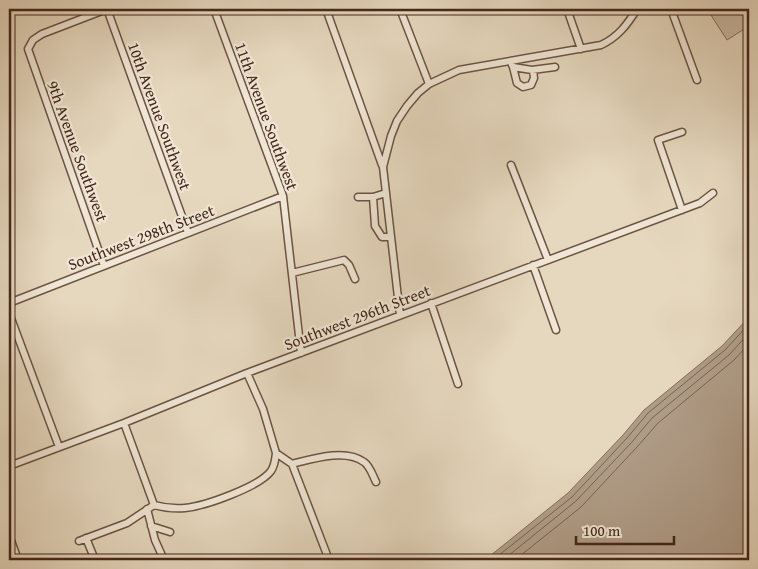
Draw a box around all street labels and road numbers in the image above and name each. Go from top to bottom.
street label: 10th Avenue Southwest [122,39,198,194]
street label: 11th Avenue Southwest [229,39,305,194]
street label: 9th Avenue Southwest [41,77,115,225]
street label: Southwest 298th Street [64,198,218,276]
street label: Southwest 296th Street [280,278,434,356]

